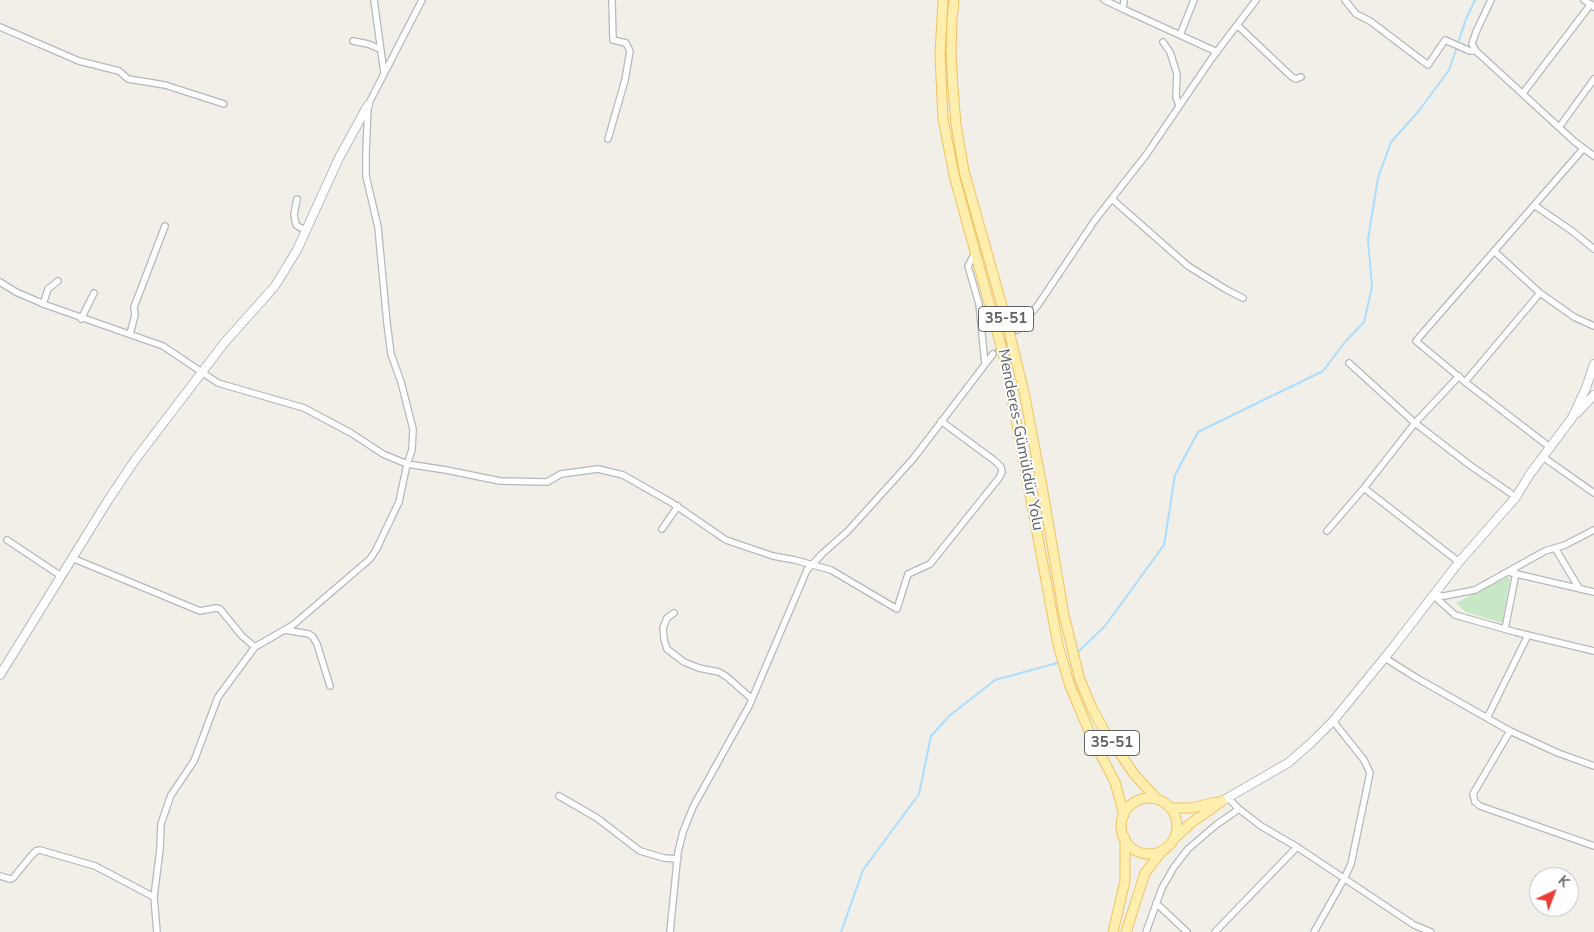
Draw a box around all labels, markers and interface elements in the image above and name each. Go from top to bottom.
road number: 35-51 [978,306,1034,332]
street label: Menderes-Gümüldür Yolu [993,348,1047,532]
road number: 35-51 [1084,730,1140,756]
north arrow [1529,867,1579,917]
text: K [1554,871,1574,892]

